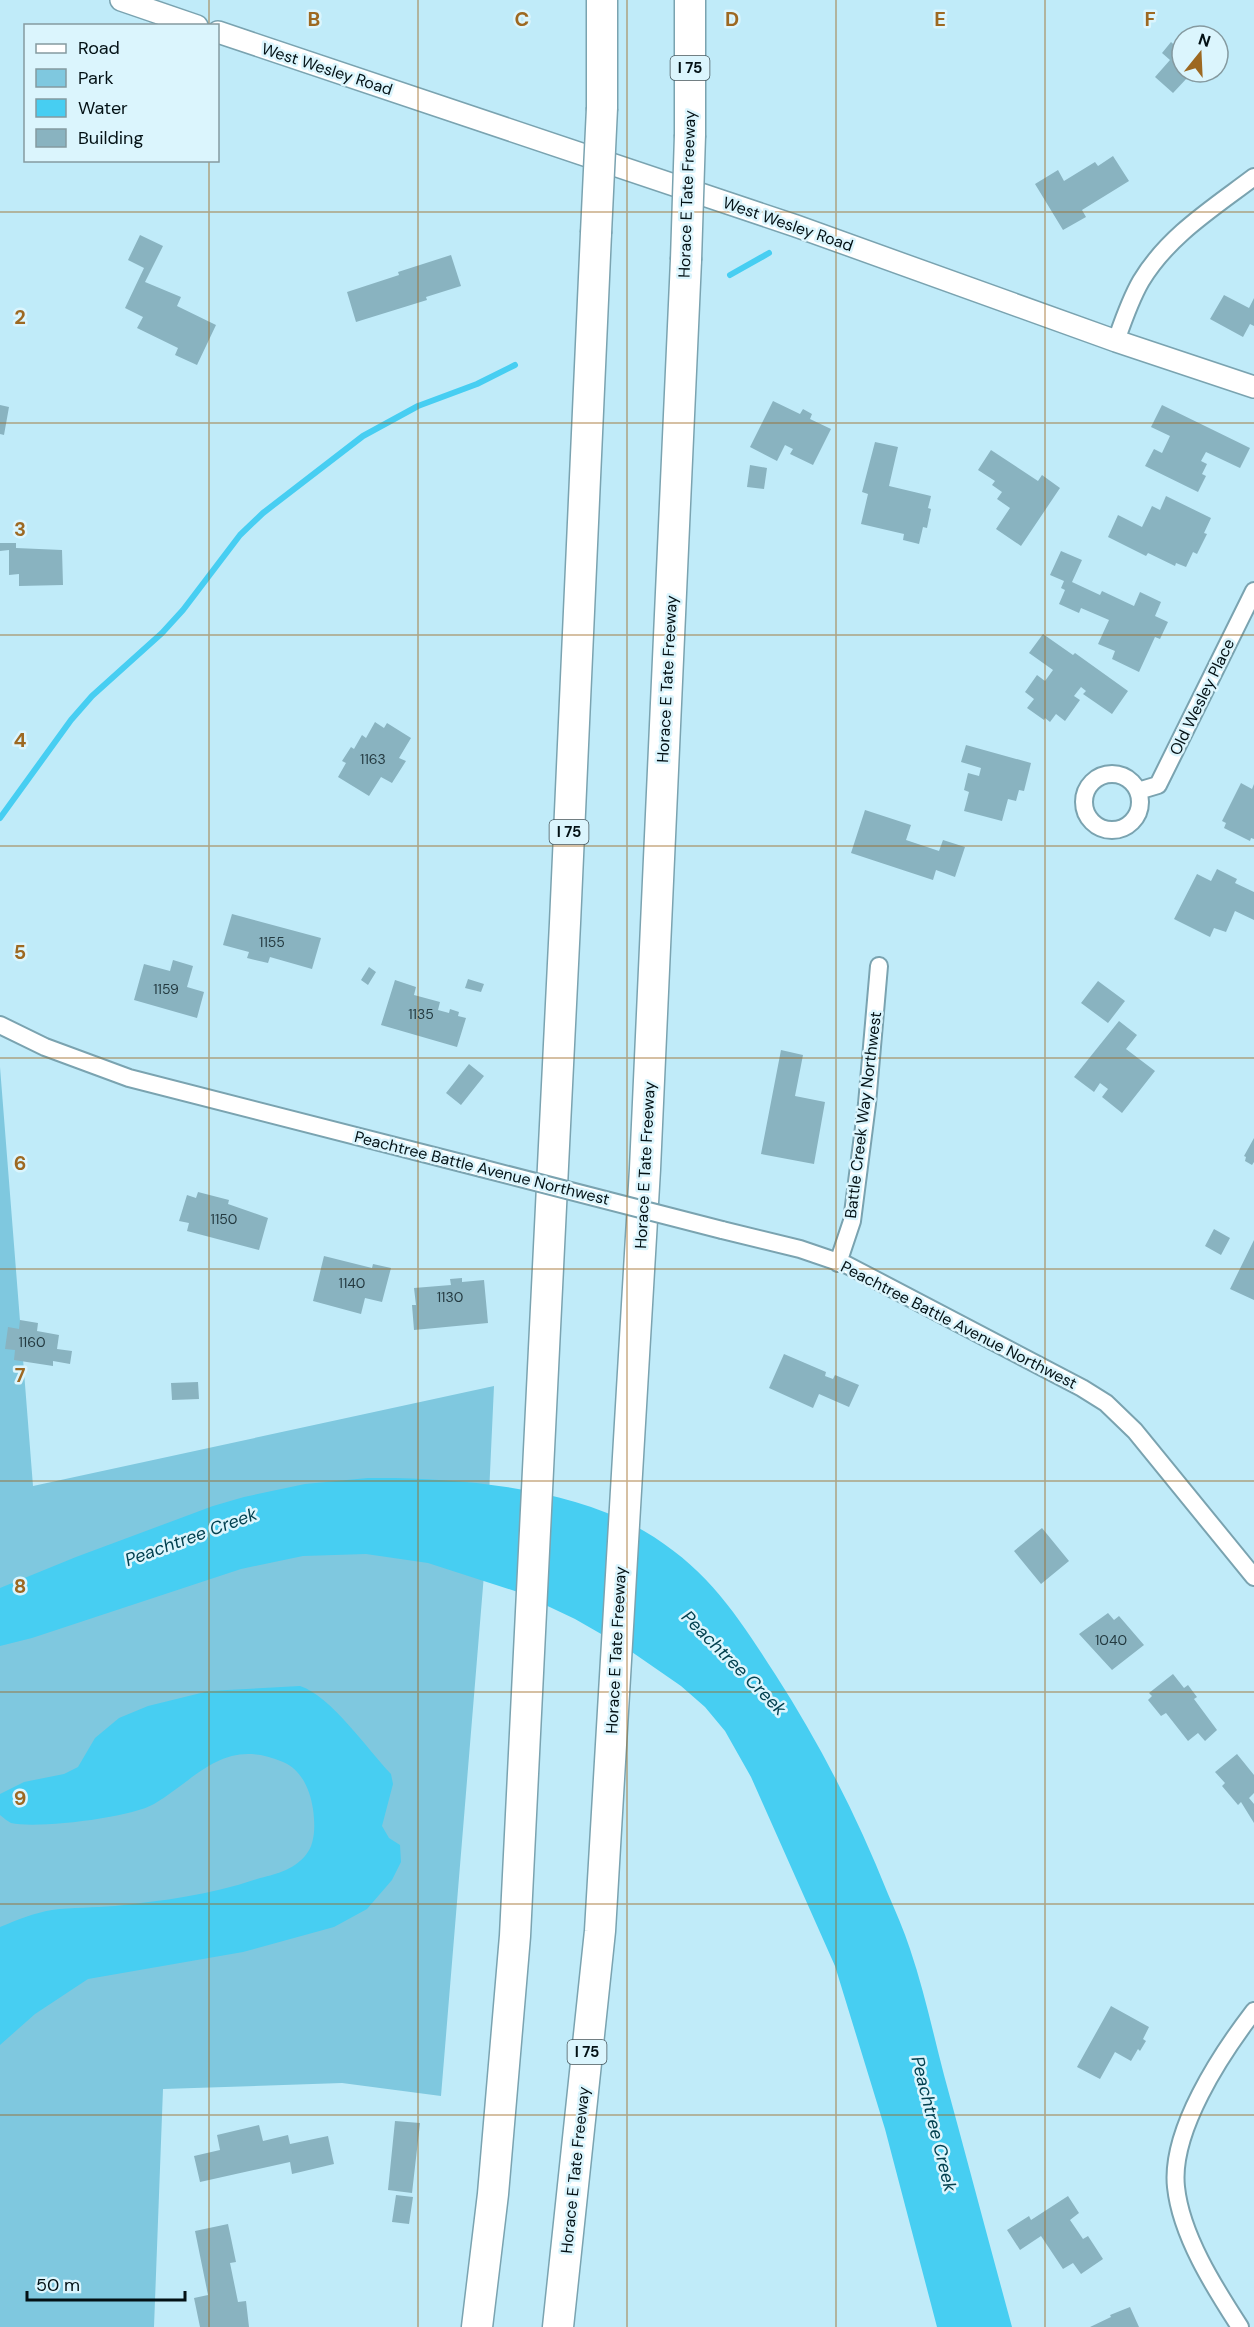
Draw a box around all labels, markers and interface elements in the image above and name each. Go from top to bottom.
text: B [308,6,320,32]
text: C [515,6,529,32]
text: D [725,6,739,32]
text: E [934,6,946,32]
text: F [1144,6,1156,32]
legend [24,24,219,162]
north arrow [1170,24,1230,84]
text: N [1196,28,1213,52]
text: Road [78,36,120,60]
street label: West Wesley Road [259,38,395,100]
road number: I 75 [670,56,710,80]
text: Park [78,66,114,90]
text: Water [78,96,128,120]
street label: Horace E Tate Freeway [674,110,700,278]
text: Building [78,126,143,150]
street label: West Wesley Road [720,192,856,256]
text: 2 [14,304,26,330]
text: 3 [14,516,26,542]
street label: Horace E Tate Freeway [652,595,682,763]
street label: Old Wesley Place [1165,635,1239,759]
text: 4 [14,727,27,753]
house number: 1163 [360,750,386,768]
road number: I 75 [550,820,588,844]
house number: 1155 [259,933,285,951]
text: 5 [14,939,26,965]
house number: 1159 [153,980,179,998]
house number: 1135 [408,1005,434,1023]
street label: Battle Creek Way Northwest [840,1010,886,1220]
street label: Horace E Tate Freeway [630,1081,660,1249]
street label: Peachtree Battle Avenue Northwest [352,1126,612,1210]
text: 6 [14,1150,26,1176]
house number: 1150 [211,1210,237,1228]
street label: Peachtree Battle Avenue Northwest [837,1256,1081,1394]
house number: 1140 [339,1274,365,1292]
house number: 1130 [437,1288,463,1306]
house number: 1160 [18,1333,46,1351]
text: 7 [15,1362,26,1388]
water label: Peachtree Creek [122,1502,261,1572]
street label: Horace E Tate Freeway [601,1566,631,1734]
text: 8 [14,1573,26,1599]
water label: Peachtree Creek [676,1605,792,1721]
house number: 1040 [1095,1631,1127,1649]
text: 9 [14,1785,26,1811]
road number: I 75 [568,2040,606,2064]
water label: Peachtree Creek [906,2054,963,2195]
street label: Horace E Tate Freeway [556,2085,594,2255]
scale bar [27,2264,184,2302]
text: 50 m [36,2273,80,2297]

